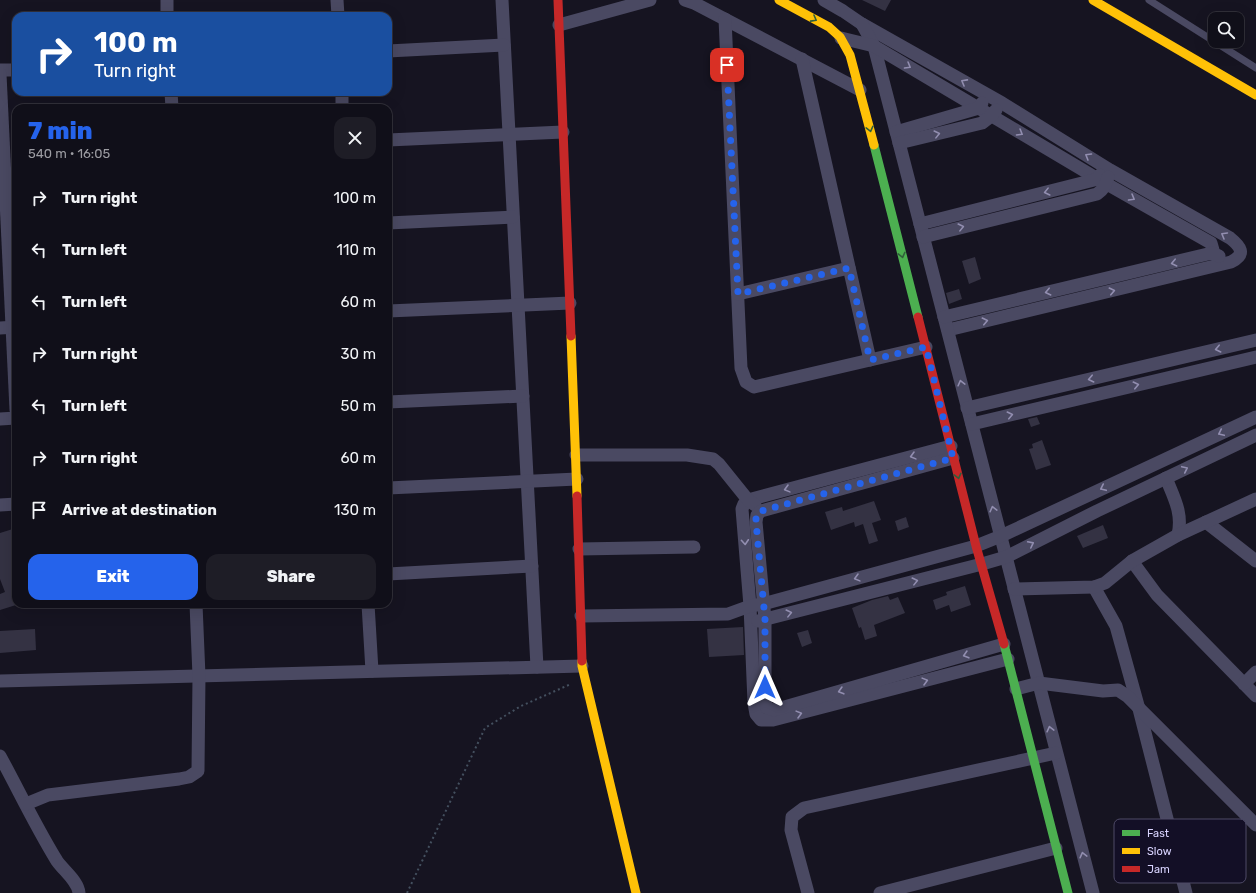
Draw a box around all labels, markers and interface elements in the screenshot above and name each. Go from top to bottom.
map controls [1208,12,1244,48]
button: search [1208,12,1244,48]
one-way arrow [810,14,817,21]
text: 100 m [94,26,178,59]
icon: right [28,28,80,80]
pin [710,48,744,82]
icon: arrive [716,54,738,76]
text: Turn right [94,60,176,82]
one-way arrow [904,61,911,69]
one-way arrow [961,79,968,86]
text: 7 min [28,117,93,145]
button: close [334,117,376,159]
one-way arrow [865,126,874,133]
one-way arrow [1016,128,1023,135]
one-way arrow [933,130,940,139]
text: 540 m · 16:05 [28,146,110,161]
one-way arrow [1085,153,1092,160]
icon: right [28,187,50,209]
one-way arrow [1044,187,1051,196]
text: Turn right [62,189,137,207]
text: 100 m [334,189,376,207]
one-way arrow [1128,194,1135,201]
one-way arrow [958,224,964,232]
one-way arrow [1221,232,1228,239]
icon: left [28,239,50,261]
text: Turn left [62,241,127,259]
text: 110 m [337,241,376,259]
one-way arrow [897,252,906,259]
one-way arrow [1171,258,1178,267]
one-way arrow [1045,288,1051,296]
one-way arrow [1109,288,1115,296]
icon: left [28,291,50,313]
text: Turn left [62,293,127,311]
text: 60 m [340,293,376,311]
one-way arrow [982,318,989,326]
icon: right [28,343,50,365]
text: Turn right [62,345,137,363]
text: 30 m [340,345,376,363]
one-way arrow [1215,345,1221,353]
one-way arrow [1088,374,1095,382]
one-way arrow [957,379,966,386]
one-way arrow [1133,381,1139,389]
icon: left [28,395,50,417]
text: Turn left [62,397,127,415]
text: 50 m [341,397,376,415]
one-way arrow [1006,411,1013,419]
one-way arrow [1217,428,1225,436]
icon: right [28,447,50,469]
text: Turn right [62,449,137,467]
text: 60 m [340,449,376,467]
one-way arrow [910,451,917,460]
one-way arrow [1181,466,1189,474]
one-way arrow [953,473,962,480]
one-way arrow [1099,483,1107,491]
one-way arrow [784,484,791,493]
icon: arrive [28,499,50,521]
text: Arrive at destination [62,501,217,519]
text: 130 m [334,501,376,519]
one-way arrow [990,505,998,512]
one-way arrow [740,539,749,545]
one-way arrow [1027,541,1034,549]
button: Exit [28,554,198,600]
button: Share [206,554,376,600]
one-way arrow [854,573,861,582]
one-way arrow [911,578,918,586]
one-way arrow [785,610,792,618]
one-way arrow [963,650,970,659]
position arrow [744,666,786,708]
one-way arrow [921,677,928,686]
one-way arrow [838,686,845,695]
one-way arrow [796,710,802,718]
one-way arrow [1047,726,1055,733]
legend [1114,819,1246,883]
text: Fast [1147,827,1170,840]
text: Slow [1147,845,1172,858]
one-way arrow [1079,852,1088,859]
text: Jam [1147,863,1170,876]

